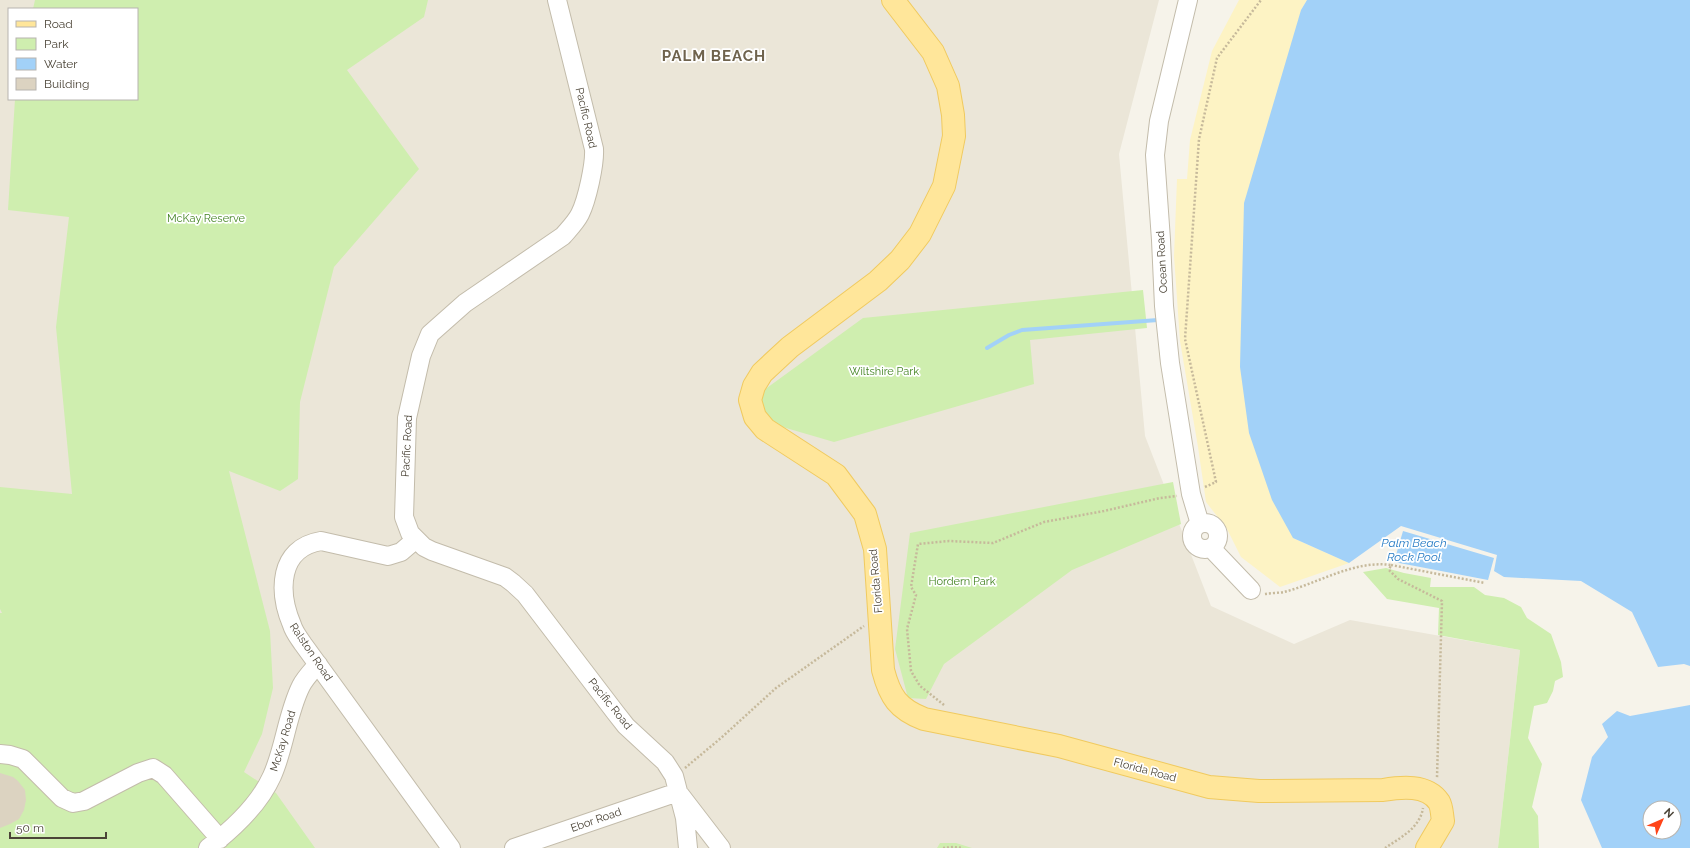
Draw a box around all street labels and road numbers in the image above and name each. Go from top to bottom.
street label: Pacific Road [573,86,599,150]
street label: Ocean Road [1154,230,1170,293]
street label: Pacific Road [399,415,415,477]
street label: Florida Road [867,548,885,614]
street label: Ralston Road [287,621,335,684]
street label: Pacific Road [585,676,635,732]
street label: McKay Road [268,709,299,773]
street label: Florida Road [1112,755,1178,785]
street label: Ebor Road [569,805,623,835]

